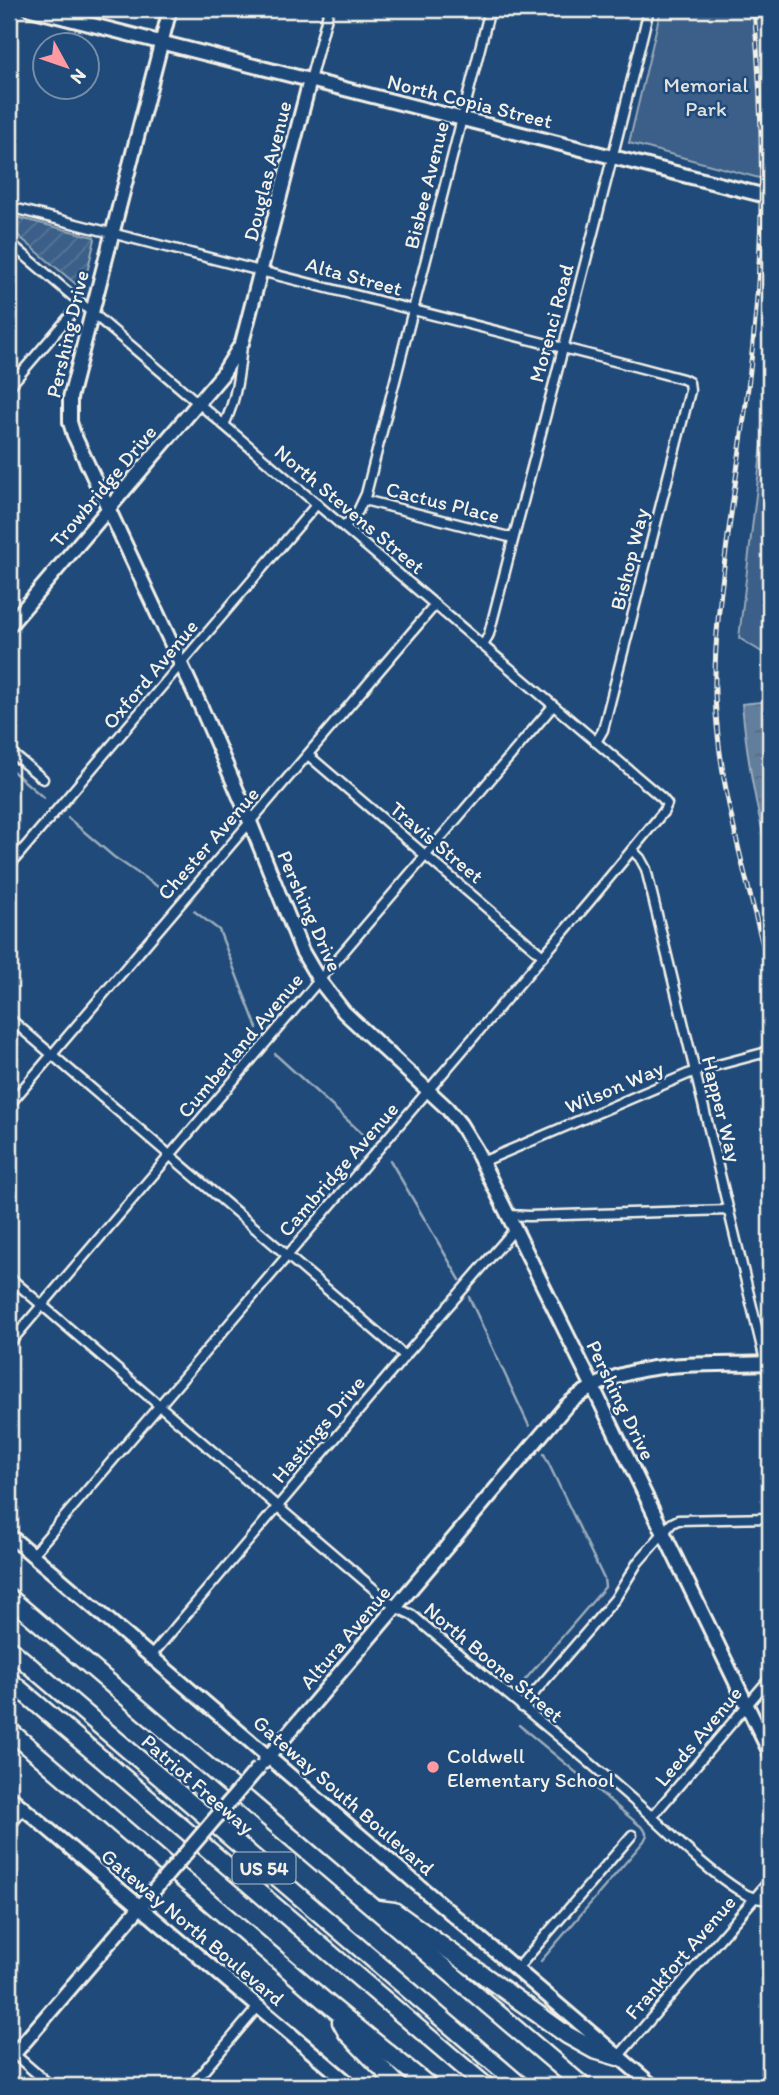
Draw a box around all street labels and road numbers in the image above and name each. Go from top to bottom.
street label: North Copia Street [385,68,555,134]
street label: Douglas Avenue [238,98,296,244]
street label: Bisbee Avenue [398,119,454,251]
street label: Alta Street [303,251,405,301]
street label: Morenci Road [523,260,579,385]
street label: Pershing Drive [40,268,94,400]
street label: Trowbridge Drive [44,420,162,552]
street label: North Stevens Street [270,439,430,579]
street label: Cactus Place [384,476,502,528]
street label: Bishop Way [604,505,654,613]
street label: Oxford Avenue [97,614,203,734]
street label: Chester Avenue [152,781,264,905]
street label: Travis Street [385,796,489,888]
street label: Pershing Drive [272,846,348,976]
street label: Cumberland Avenue [172,967,308,1123]
street label: Happer Way [697,1053,747,1165]
street label: Wilson Way [561,1055,667,1119]
street label: Cambridge Avenue [273,1096,403,1242]
street label: Pershing Drive [581,1336,661,1464]
street label: Hastings Drive [266,1370,370,1488]
street label: Altura Avenue [294,1580,396,1694]
street label: North Boone Street [419,1596,569,1728]
street label: Leeds Avenue [649,1681,747,1791]
street label: Gateway South Boulevard [248,1710,440,1881]
street label: Patriot Freeway [137,1728,259,1840]
street label: Gateway North Boulevard [96,1843,290,2011]
road number: US 54 [232,1852,296,1884]
street label: Frankfort Avenue [619,1890,741,2024]

